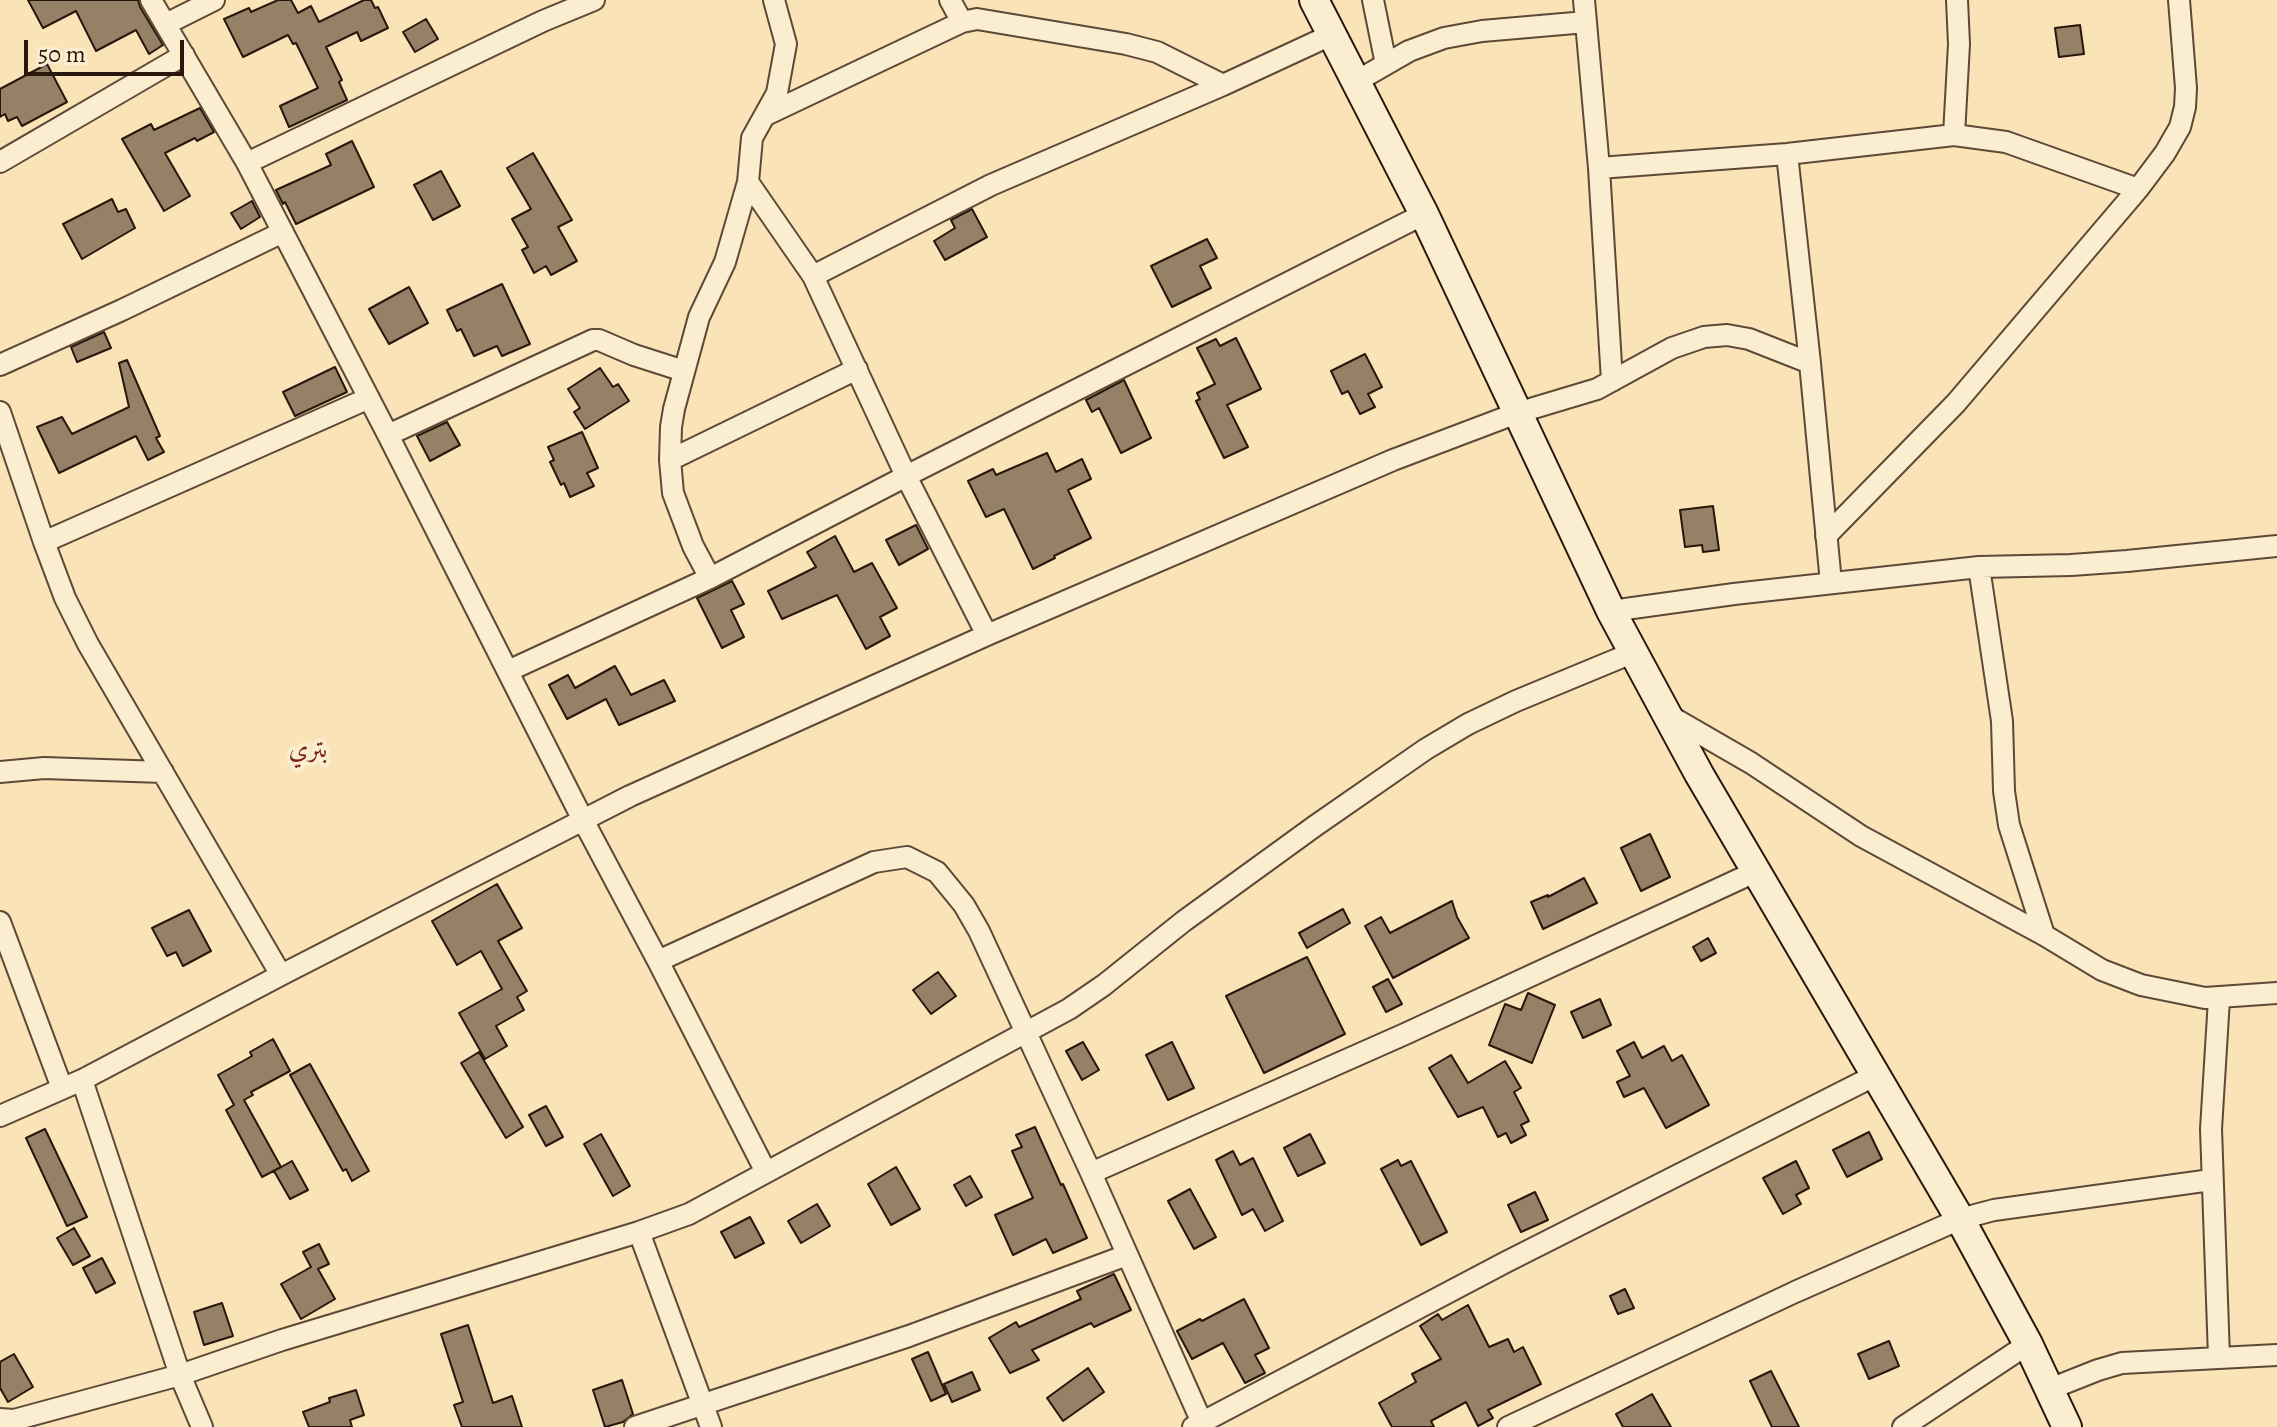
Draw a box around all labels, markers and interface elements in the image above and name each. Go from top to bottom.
scale bar [28,24,188,74]
text: 50 m [38,38,86,70]
district label: بتري [288,735,328,767]

